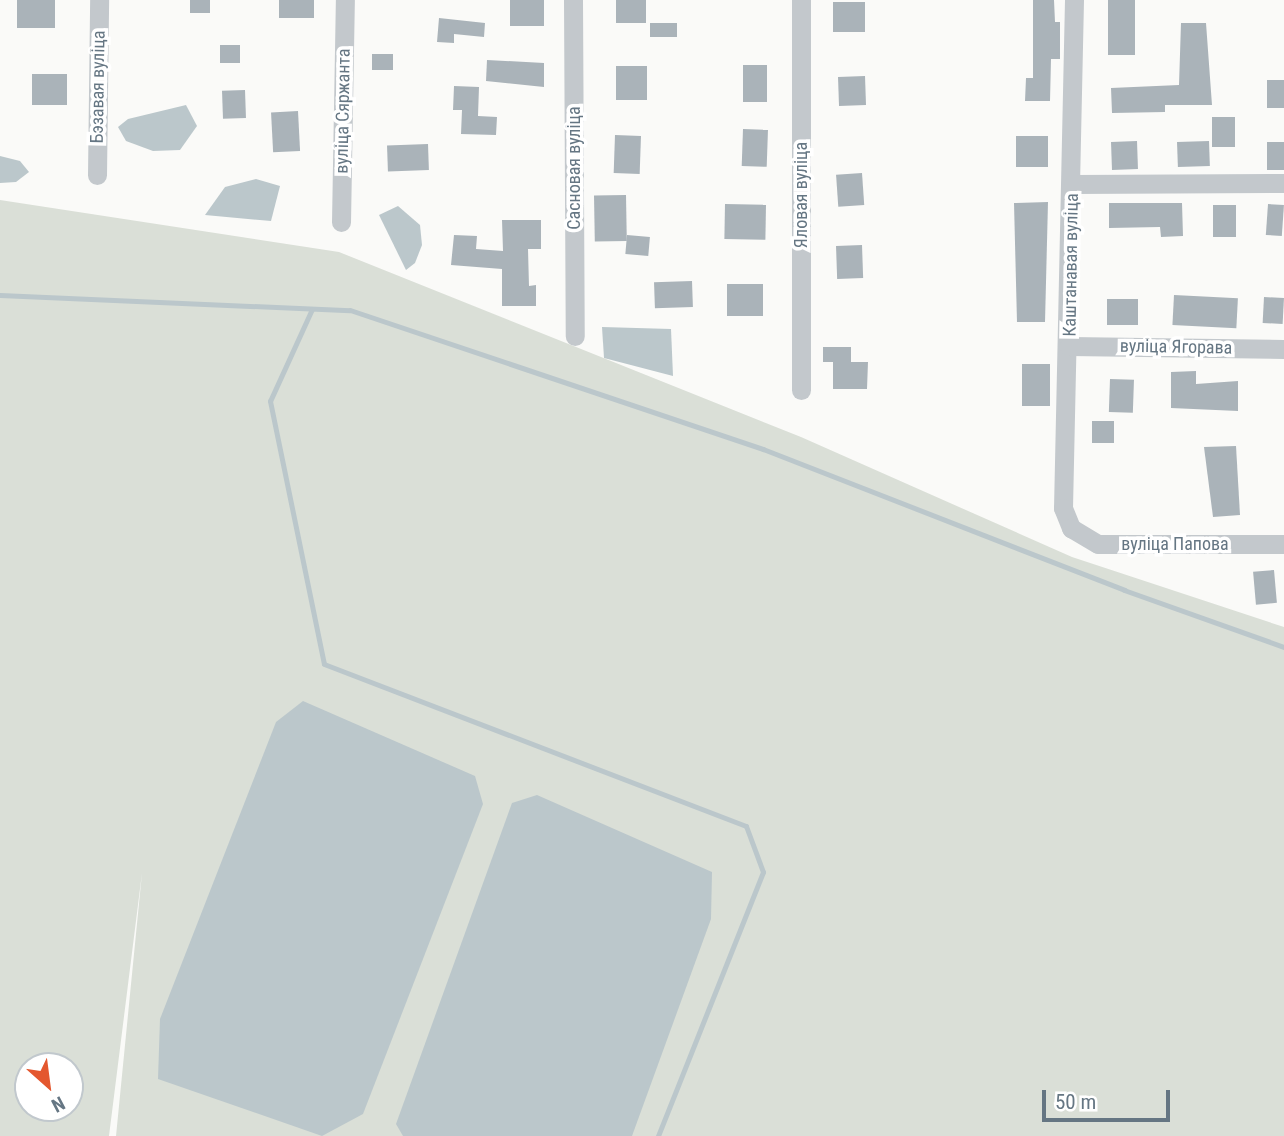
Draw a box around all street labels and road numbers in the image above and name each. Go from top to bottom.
street label: Бэзавая вуліца [86,30,110,144]
street label: вуліца Сяржанта [331,48,355,174]
street label: Сасновая вуліца [563,106,585,230]
street label: Яловая вуліца [790,142,812,248]
street label: Каштанавая вуліца [1059,193,1083,337]
street label: вуліца Ягорава [1120,335,1232,359]
street label: вуліца Папова [1121,533,1229,555]

